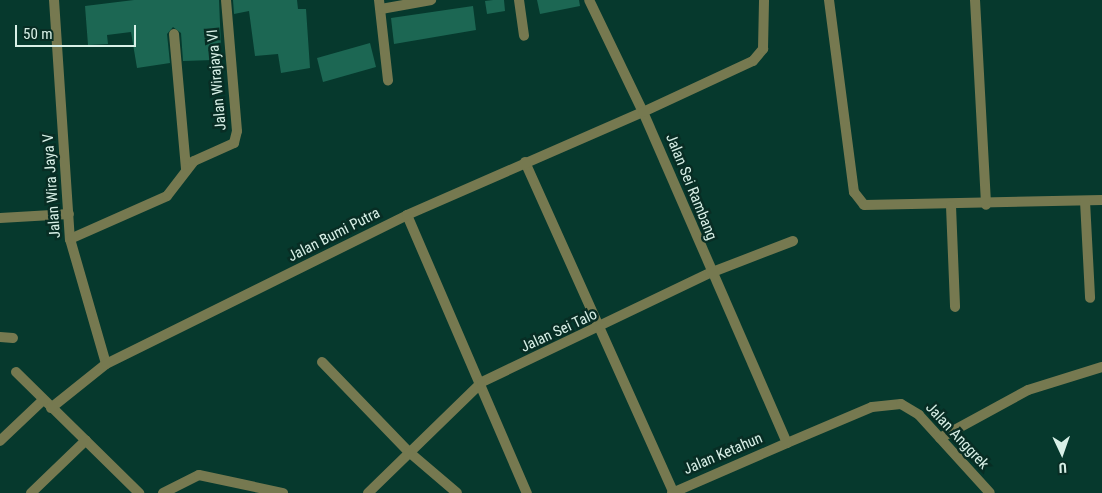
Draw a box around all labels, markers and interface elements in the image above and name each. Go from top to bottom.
scale bar [18,15,139,47]
text: 50 m [23,25,53,43]
street label: Jalan Wirajaya VI [204,29,230,131]
street label: Jalan Sei Rambang [661,131,721,243]
street label: Jalan Wira Jaya V [39,133,65,239]
street label: Jalan Bumi Putra [285,204,383,266]
street label: Jalan Sei Talo [518,305,600,357]
street label: Jalan Anggrek [922,399,992,473]
north arrow [1037,428,1087,478]
street label: Jalan Ketahun [681,429,765,479]
text: U [1058,460,1067,476]

